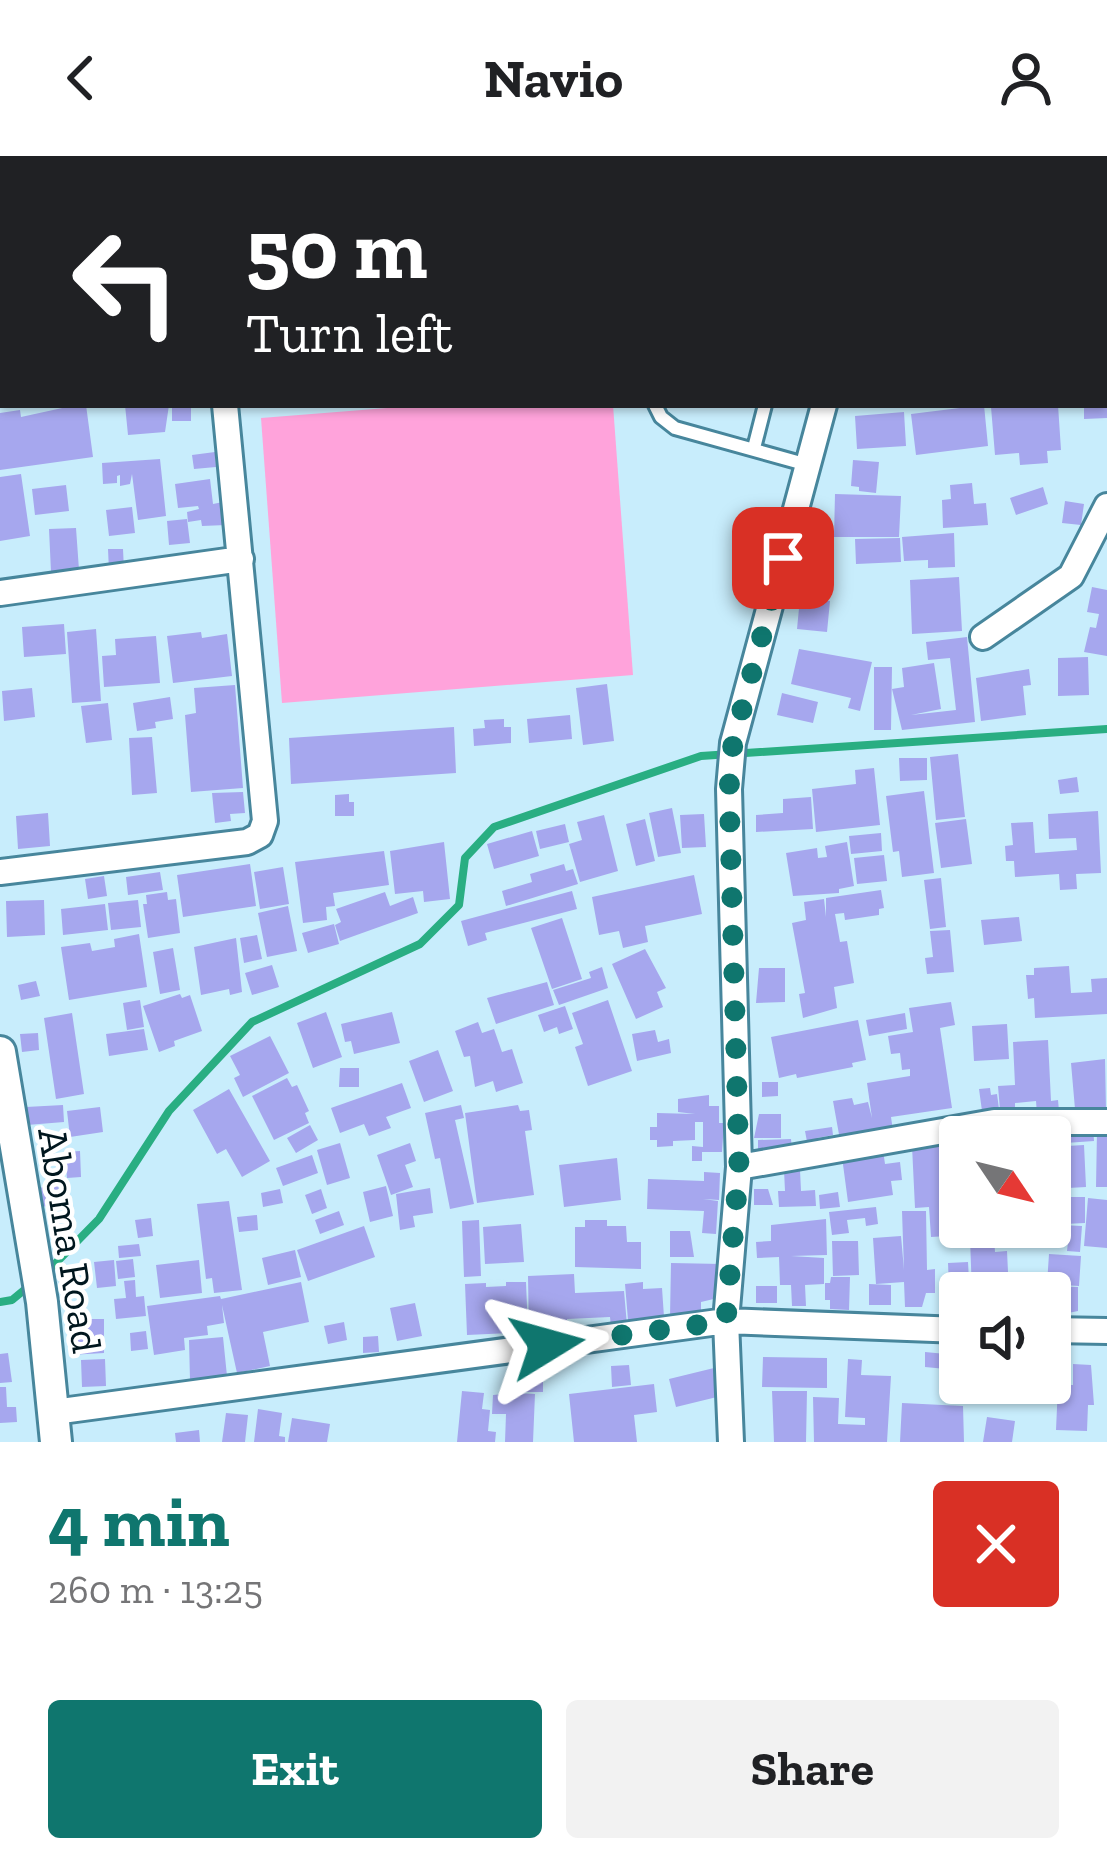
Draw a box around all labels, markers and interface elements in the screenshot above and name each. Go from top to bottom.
icon: back [48,45,114,111]
icon: person [993,45,1059,111]
text: Navio [484,46,623,111]
text: 50 m [246,199,428,300]
icon: left [48,204,204,360]
text: Turn left [246,301,453,366]
pin [732,507,834,609]
icon: arrive [750,525,816,591]
north arrow [939,1116,1071,1248]
map controls [939,1116,1071,1404]
street label: Aboma Road [27,1124,113,1356]
button: sound [939,1272,1071,1404]
position arrow [484,1282,610,1408]
text: 4 min [48,1478,230,1564]
button: close [933,1481,1059,1607]
text: 260 m · 13:25 [48,1566,263,1613]
button: Exit [48,1700,542,1838]
button: Share [566,1700,1059,1838]

